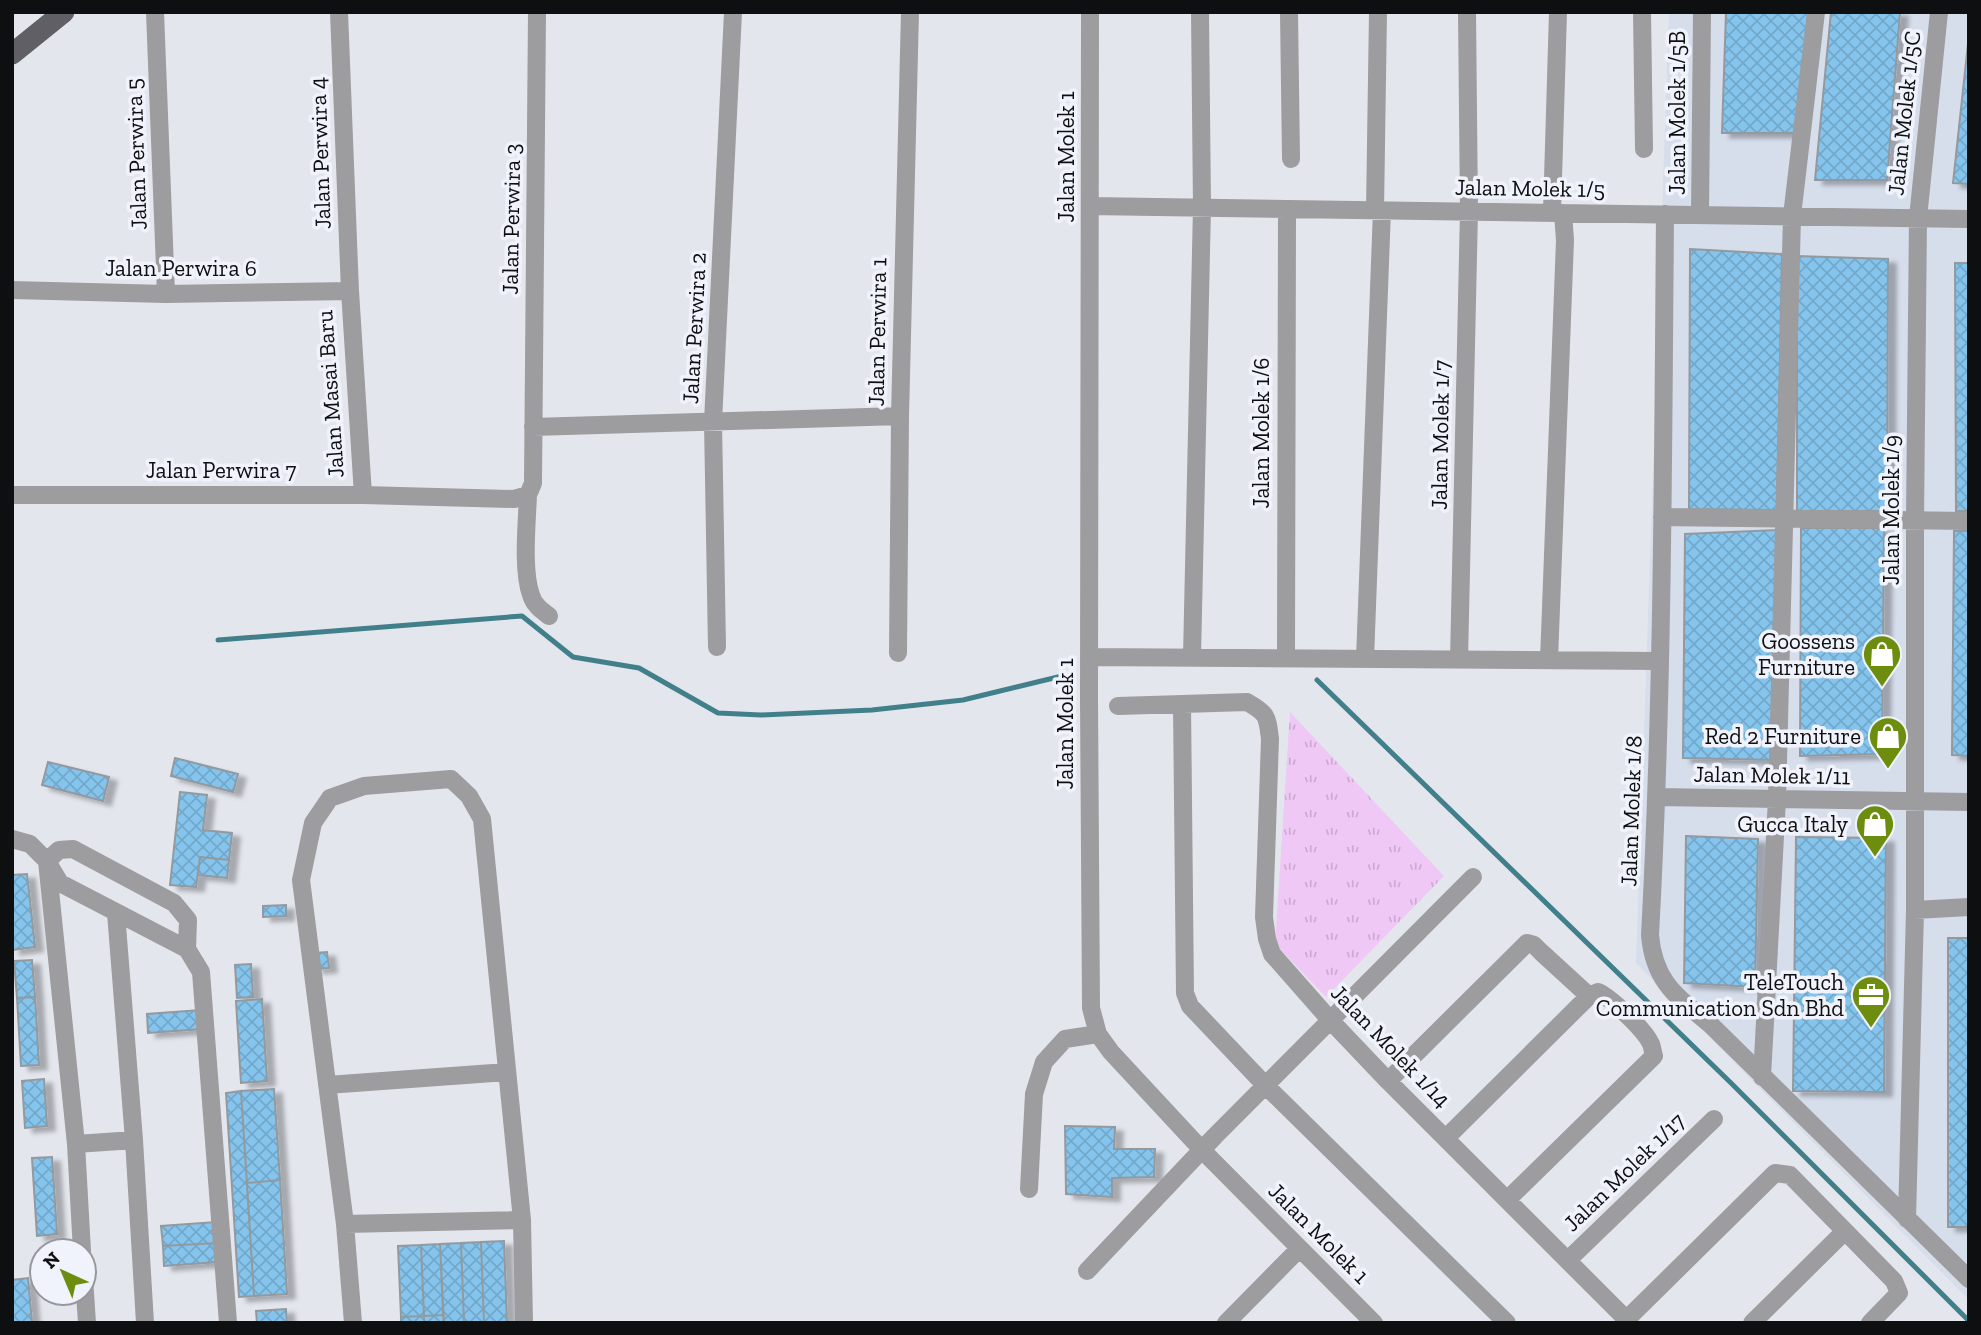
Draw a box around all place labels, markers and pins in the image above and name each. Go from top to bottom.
place label: Goossens Furniture [1758,627,1855,681]
shop icon: Goossens Furniture [1861,633,1903,688]
shop icon: Red 2 Furniture [1867,715,1909,770]
place label: Red 2 Furniture [1704,722,1861,750]
shop icon: Gucca Italy [1854,803,1896,858]
place label: Gucca Italy [1737,810,1848,838]
place label: TeleTouch Communication Sdn Bhd [1596,968,1844,1022]
office icon: TeleTouch Communication Sdn Bhd [1850,974,1892,1029]

